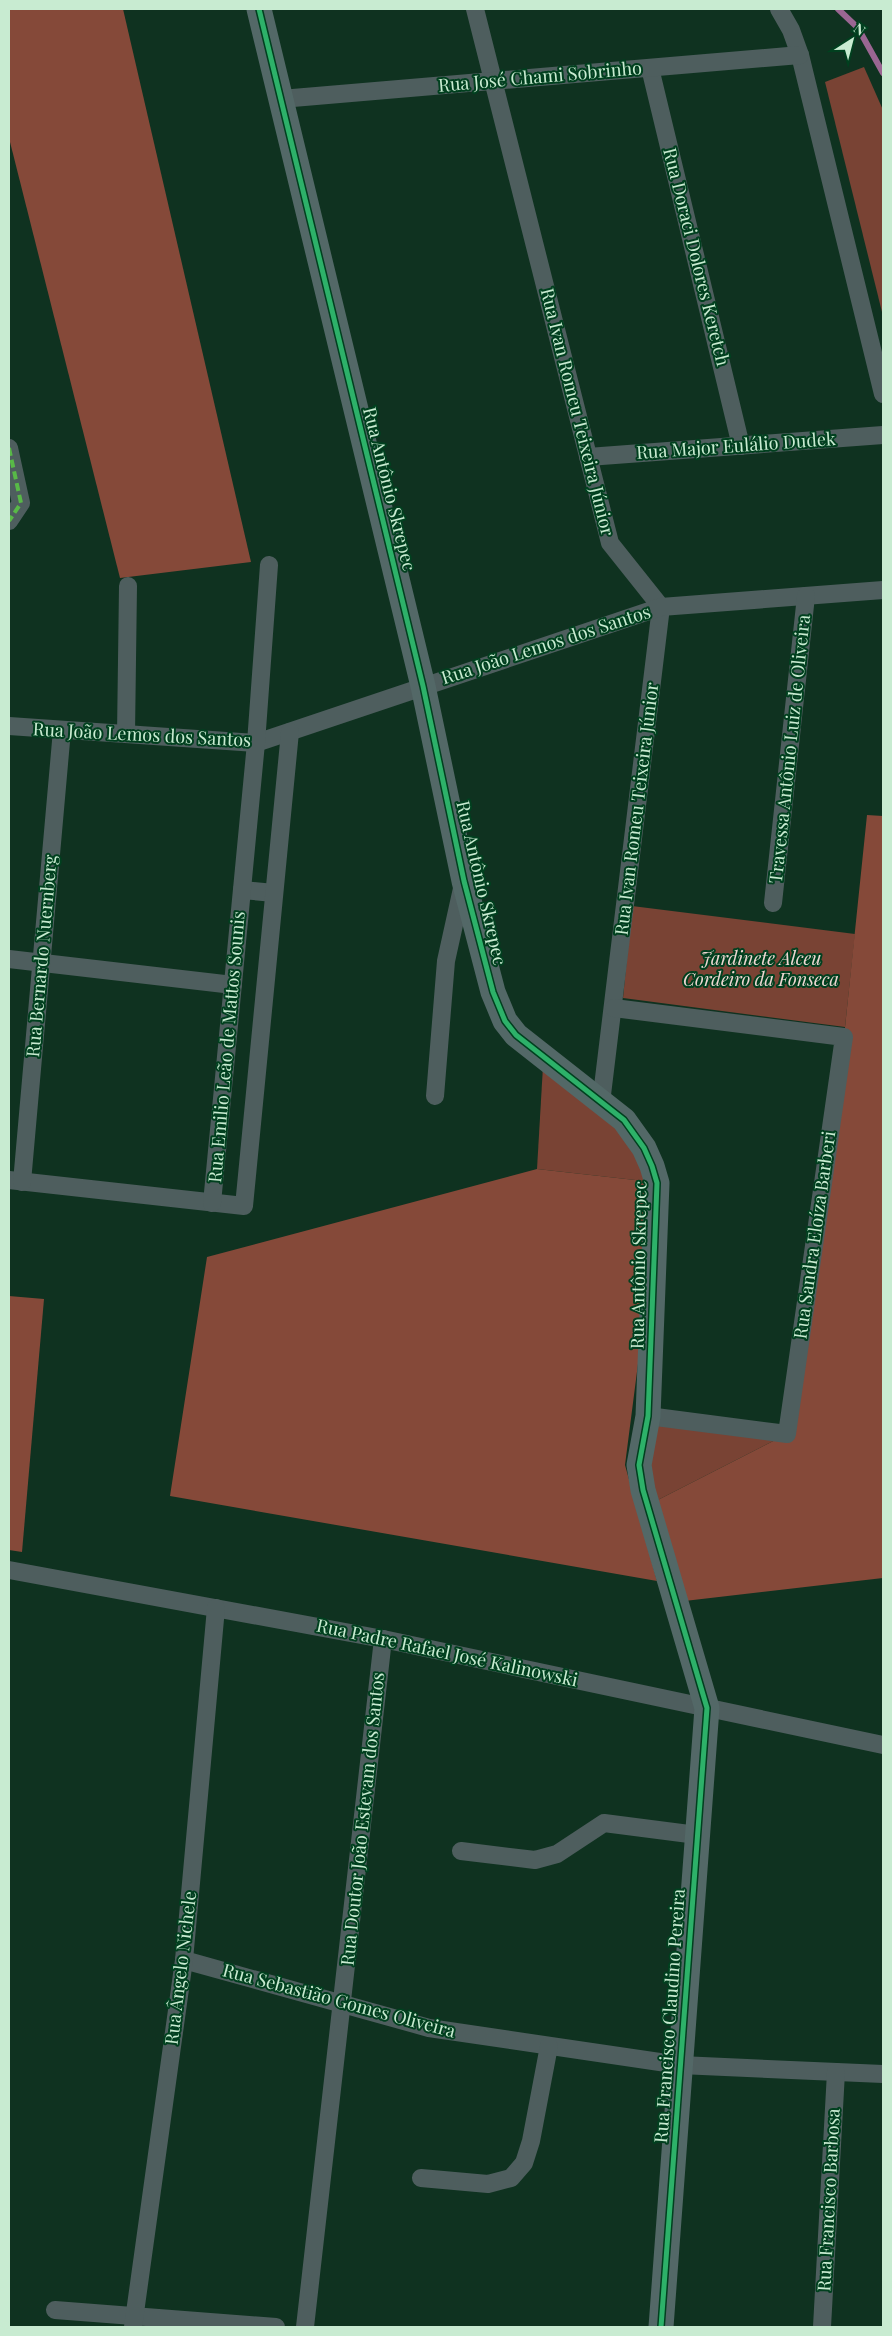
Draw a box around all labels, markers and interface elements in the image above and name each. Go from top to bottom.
north arrow [827,15,877,65]
text: N [850,18,870,40]
street label: Rua José Chami Sobrinho [437,55,643,97]
street label: Rua Doraci Dolores Keretch [658,145,736,369]
street label: Rua Ivan Romeu Teixeira Júnior [536,285,620,538]
street label: Rua Antônio Skrepec [358,404,422,573]
street label: Rua Major Eulálio Dudek [635,426,837,464]
street label: Rua João Lemos dos Santos [438,599,653,689]
street label: Travessa Antônio Luiz de Oliveira [763,613,815,885]
street label: Rua Ivan Romeu Teixeira Júnior [609,681,663,937]
street label: Rua João Lemos dos Santos [32,716,252,752]
street label: Rua Antônio Skrepec [451,798,513,968]
street label: Rua Bernardo Nuernberg [20,853,62,1058]
street label: Rua Emilio Leão de Mattos Sounis [202,910,250,1184]
park label: Jardinete Alceu Cordeiro da Fonseca [683,946,839,991]
street label: Rua Sandra Eloíza Barberi [788,1129,840,1340]
street label: Rua Antônio Skrepec [625,1180,651,1349]
street label: Rua Padre Rafael José Kalinowski [314,1613,580,1691]
street label: Rua Doutor João Estevam dos Santos [335,1671,389,1967]
street label: Rua Francisco Claudino Pereira [648,1888,690,2144]
street label: Rua Ângelo Nichele [159,1890,201,2046]
street label: Rua Sebastião Gomes Oliveira [220,1957,458,2043]
street label: Rua Francisco Barbosa [811,2108,845,2292]

